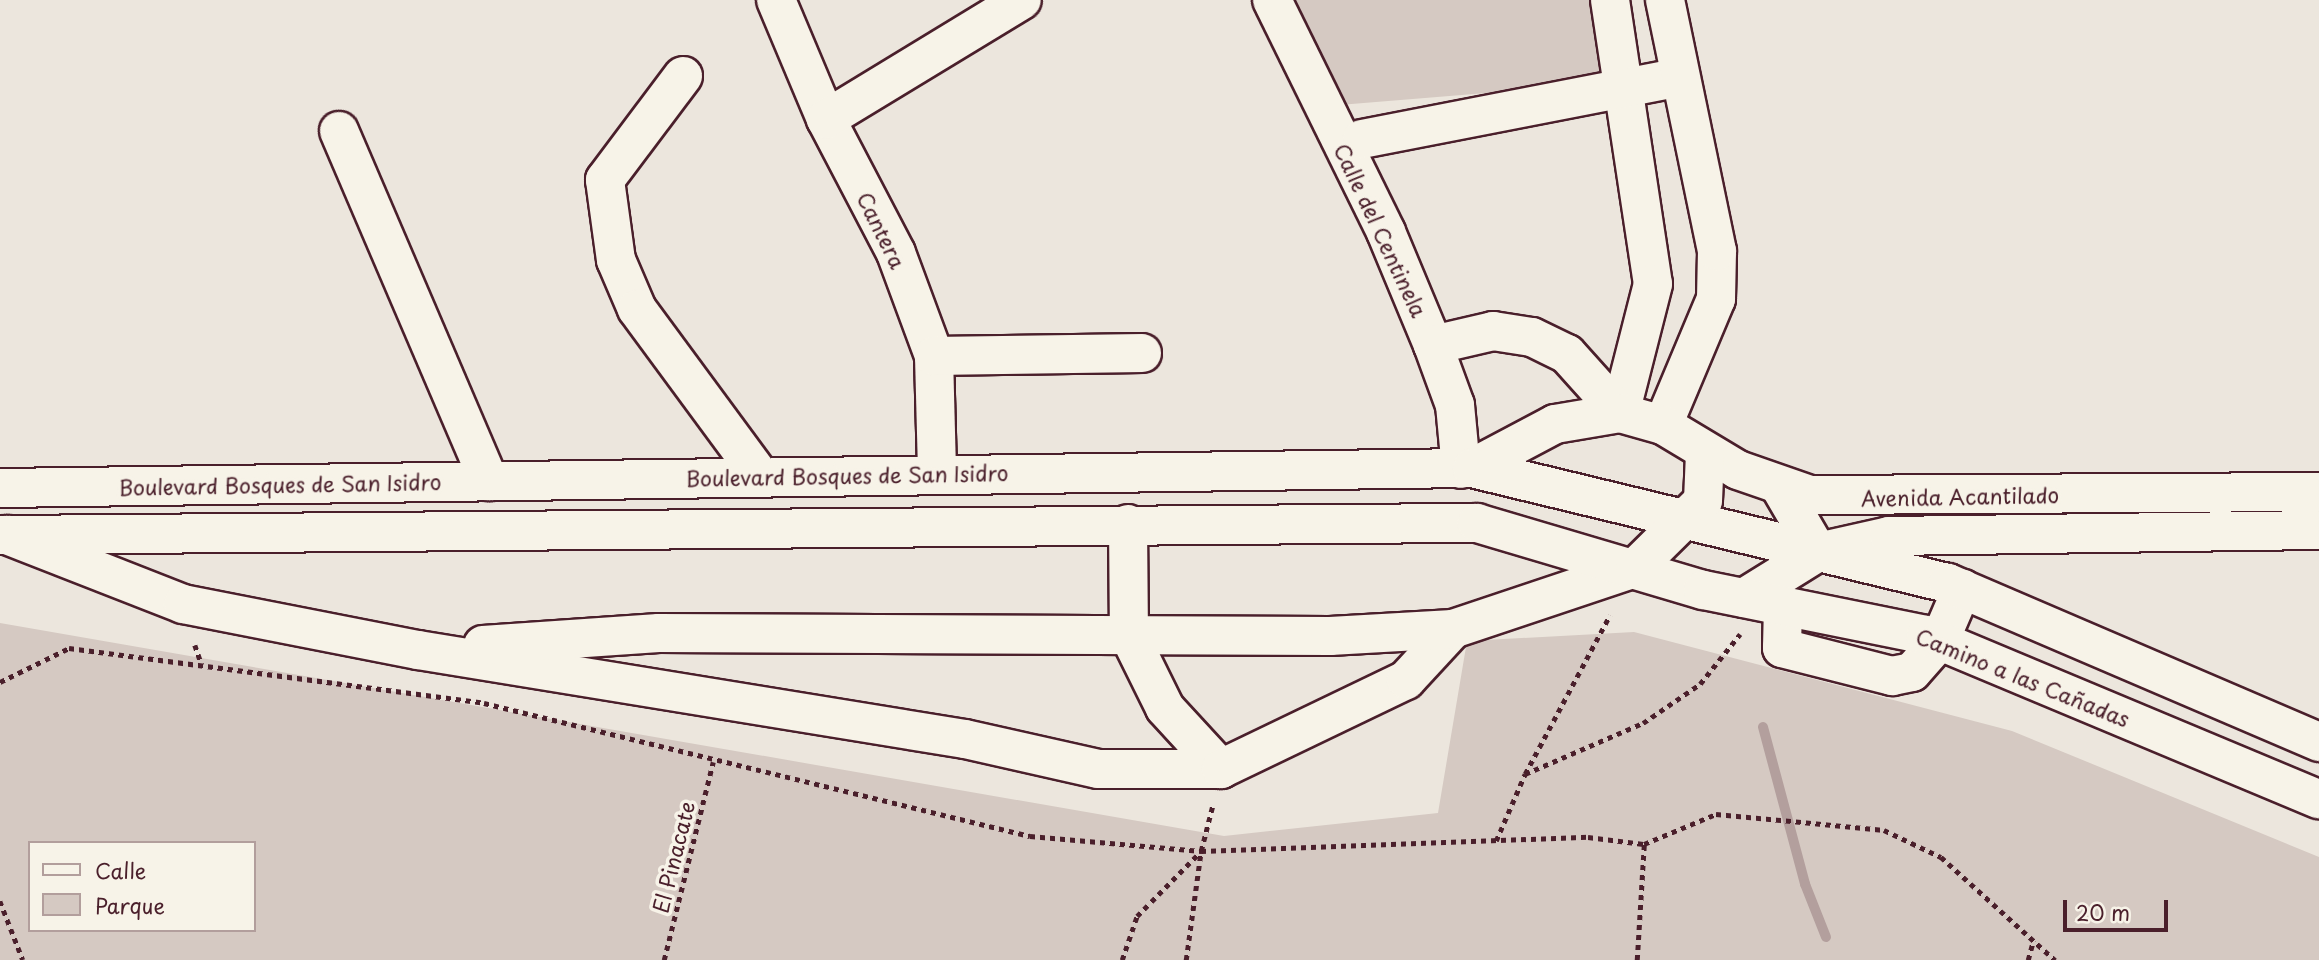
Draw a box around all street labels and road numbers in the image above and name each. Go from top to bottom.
street label: Calle del Centinela [1329,139,1433,321]
street label: Cantera [853,188,911,272]
street label: Boulevard Bosques de San Isidro [684,460,1010,490]
street label: Boulevard Bosques de San Isidro [117,469,443,499]
street label: Avenida Acantilado [1861,482,2059,510]
street label: Camino a las Cañadas [1912,623,2134,731]
street label: El Pinacate [647,798,699,916]

